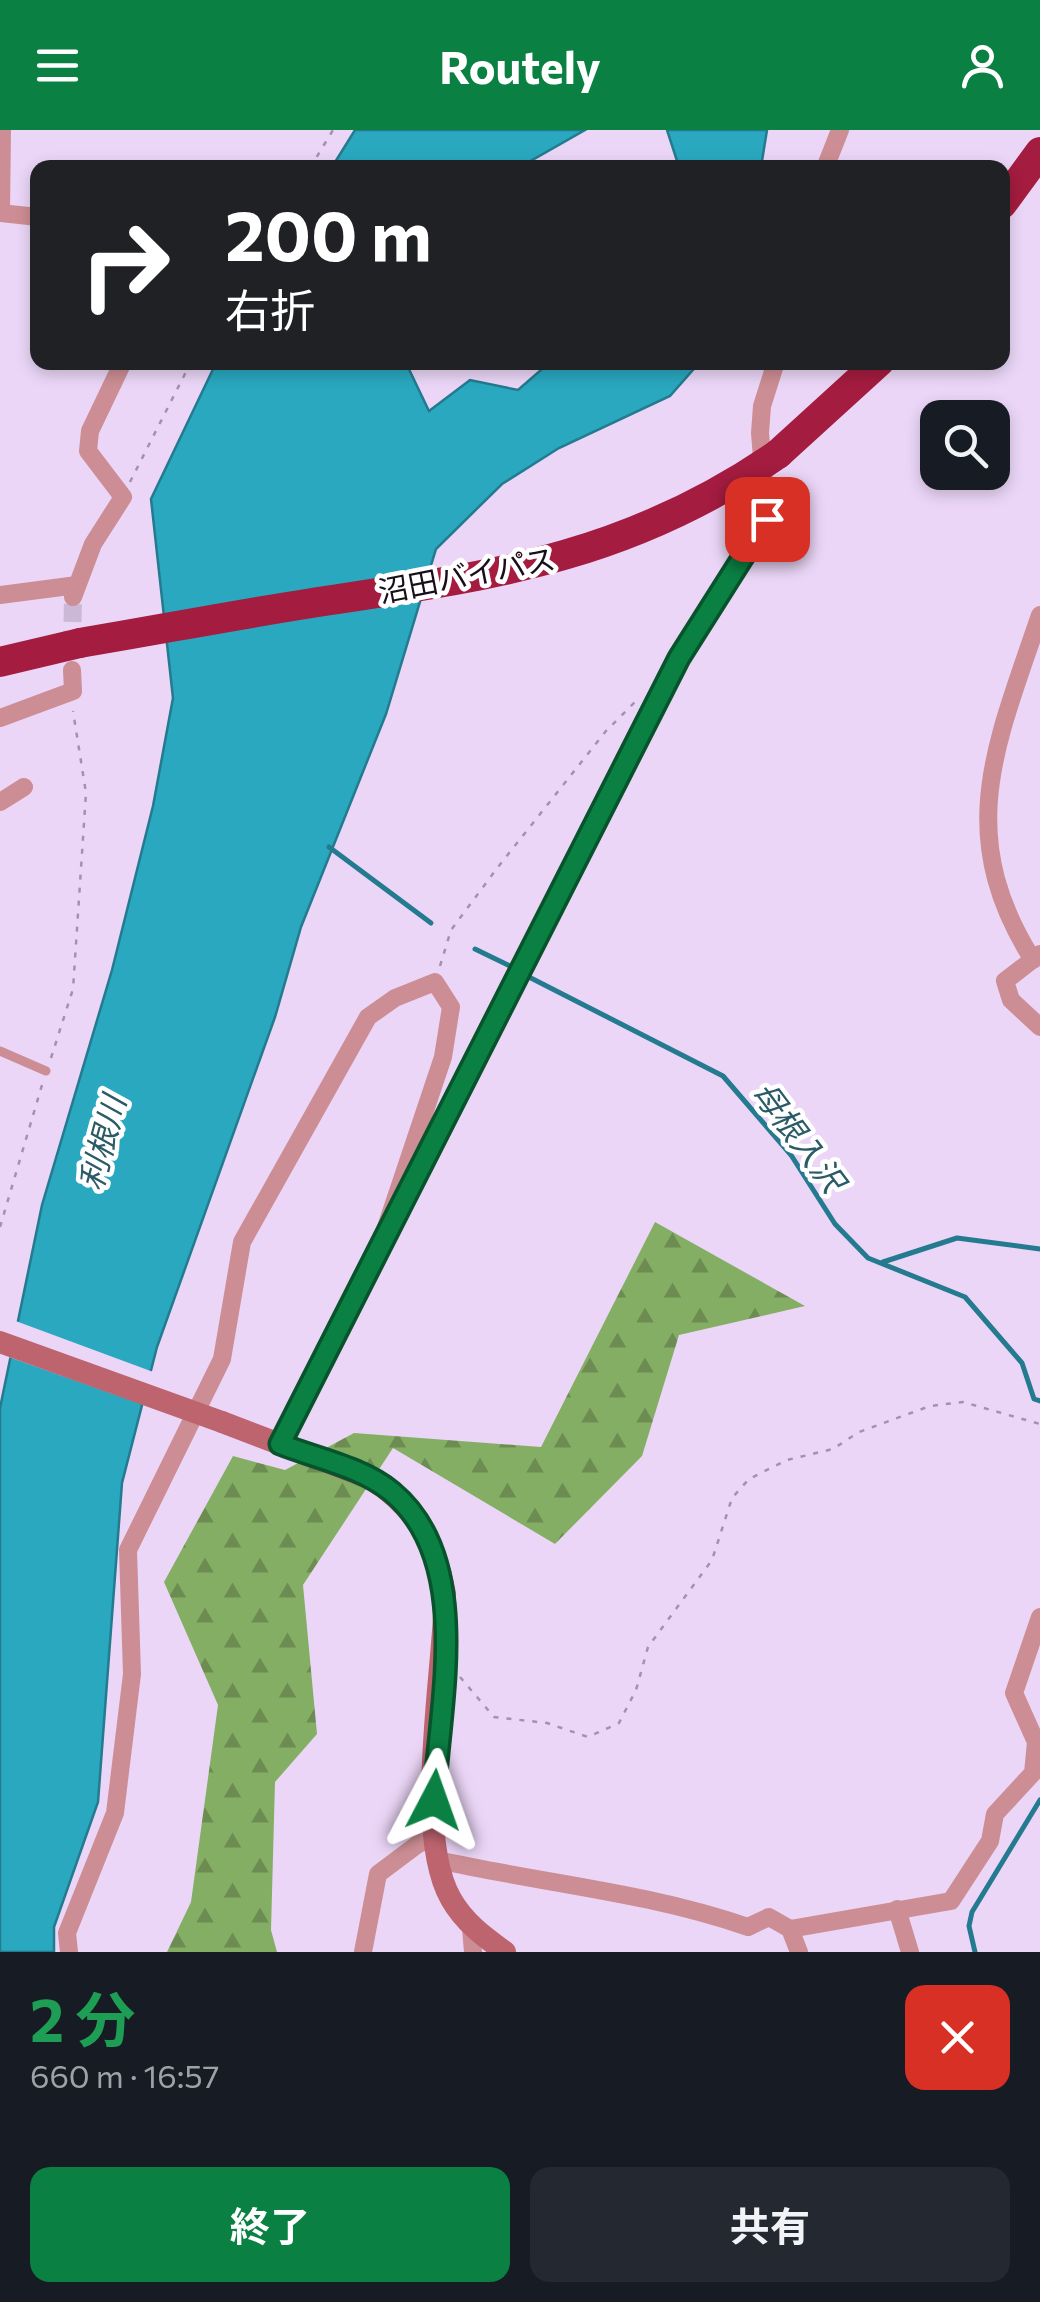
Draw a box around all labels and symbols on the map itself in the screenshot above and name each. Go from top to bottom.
pin [725,477,810,562]
street label: 沼田バイパス [375,538,558,609]
water label: 母根入沢 [745,1073,856,1202]
water label: 利根川 [69,1088,134,1194]
position arrow [382,1748,486,1852]

